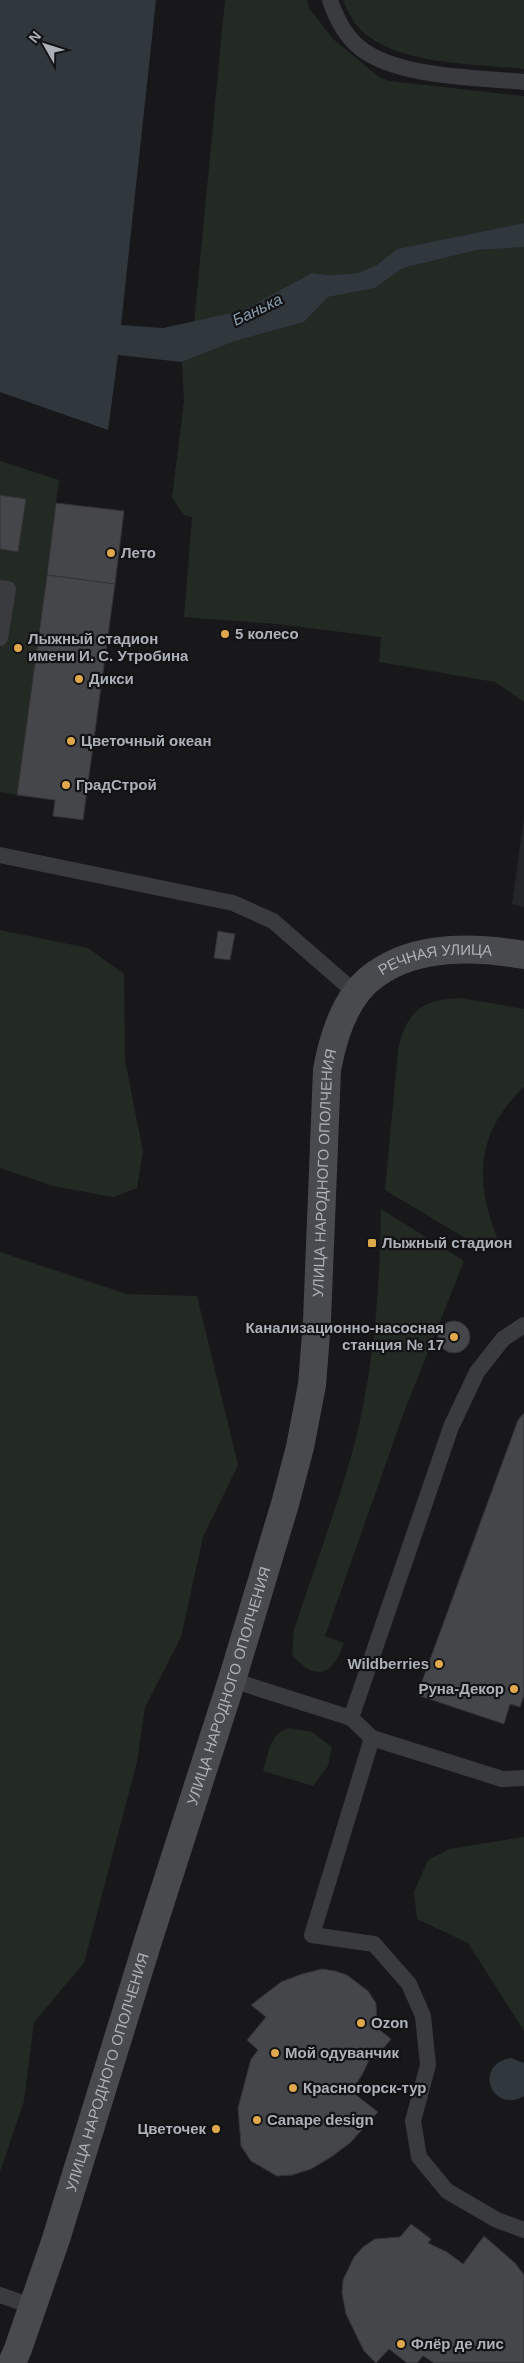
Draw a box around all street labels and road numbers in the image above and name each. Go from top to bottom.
street label: РЕЧНАЯ УЛИЦА [375,941,493,978]
street label: УЛИЦА НАРОДНОГО ОПОЛЧЕНИЯ [309,1047,339,1298]
street label: УЛИЦА НАРОДНОГО ОПОЛЧЕНИЯ [183,1565,274,1807]
street label: УЛИЦА НАРОДНОГО ОПОЛЧЕНИЯ [62,1951,152,2194]

